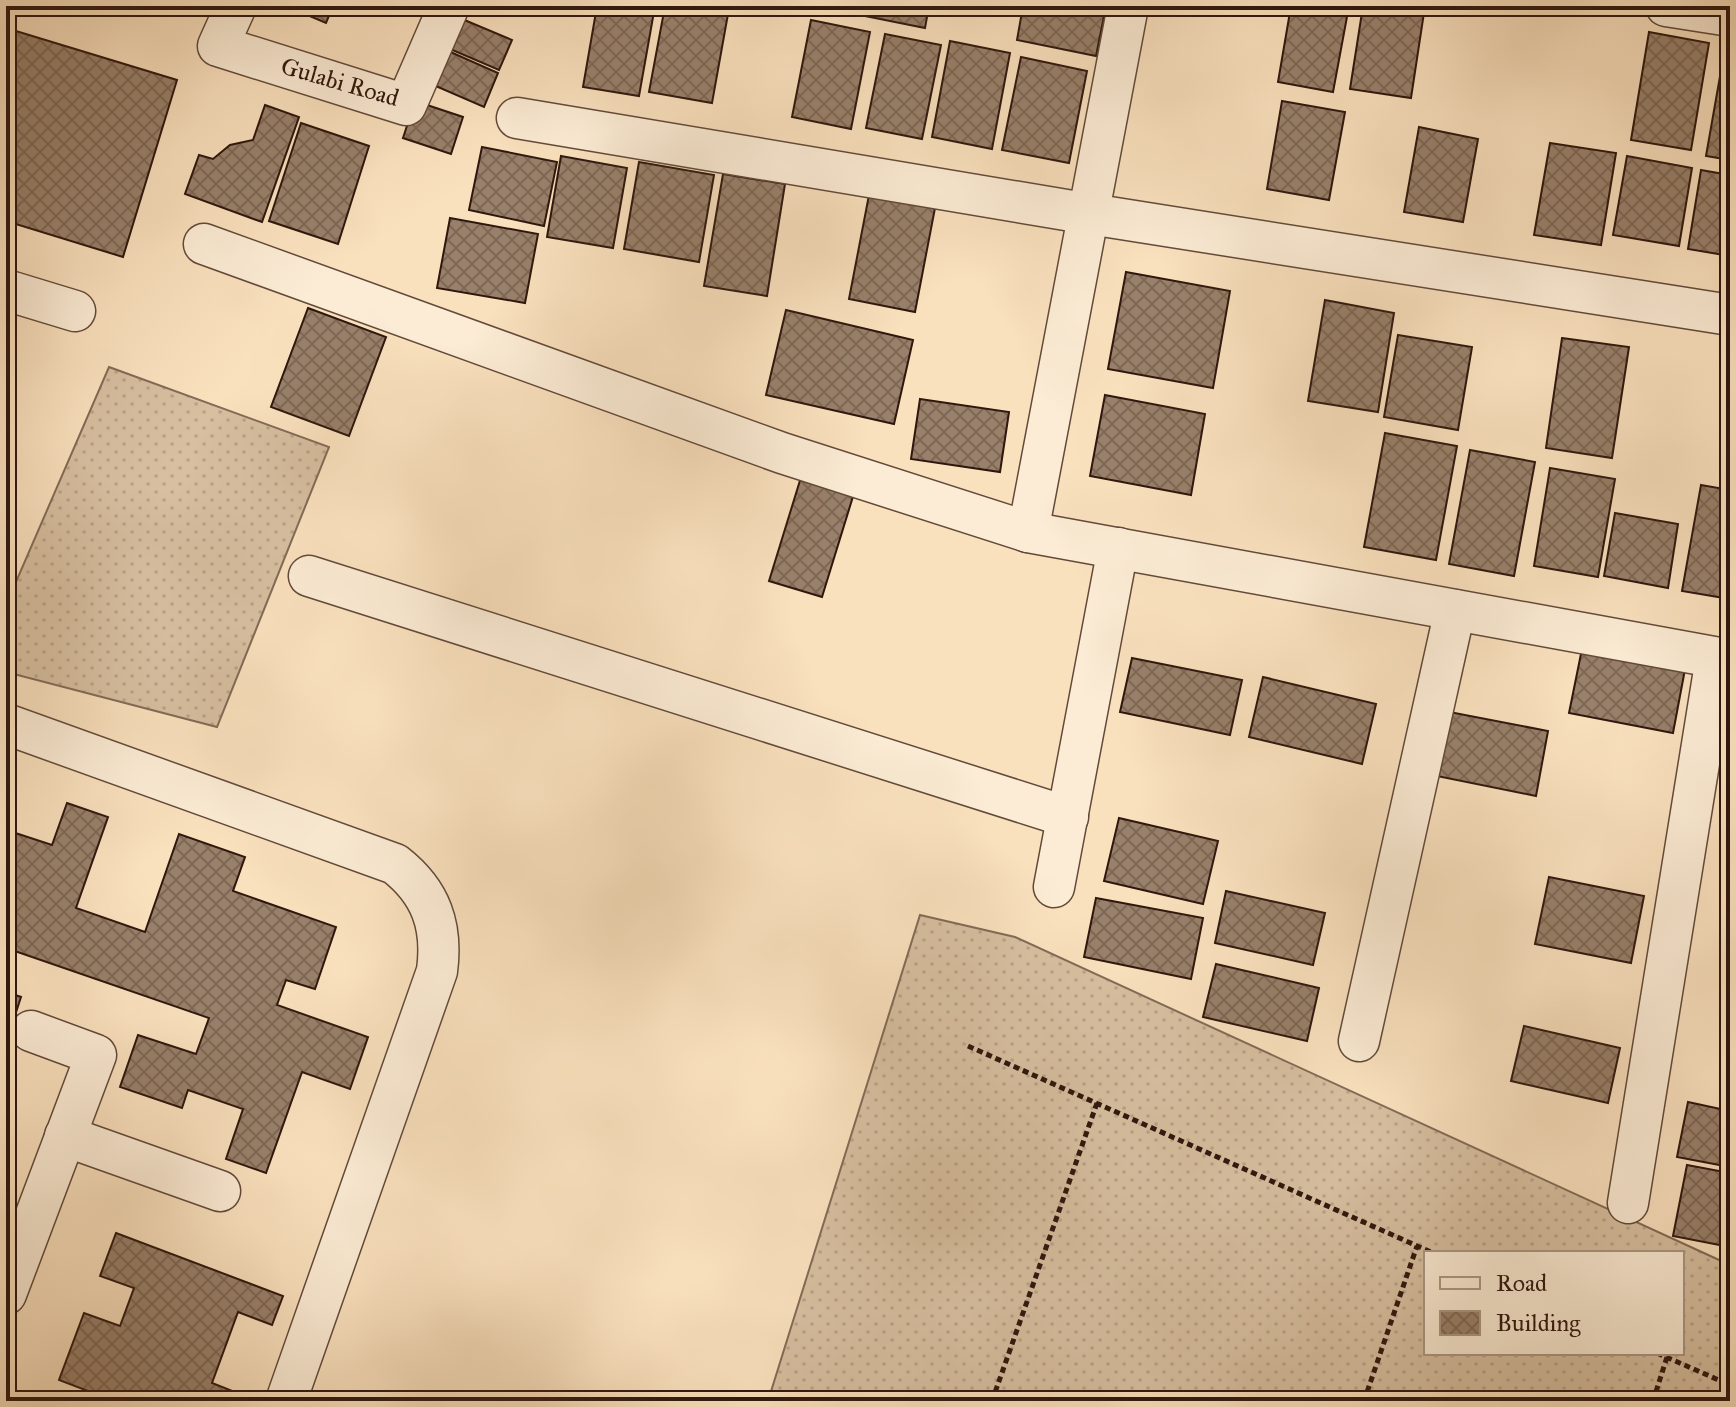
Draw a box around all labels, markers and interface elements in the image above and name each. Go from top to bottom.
street label: Gulabi Road [277,51,403,113]
legend [1424,1251,1684,1355]
text: Road [1496,1268,1547,1298]
text: Building [1496,1308,1581,1338]

